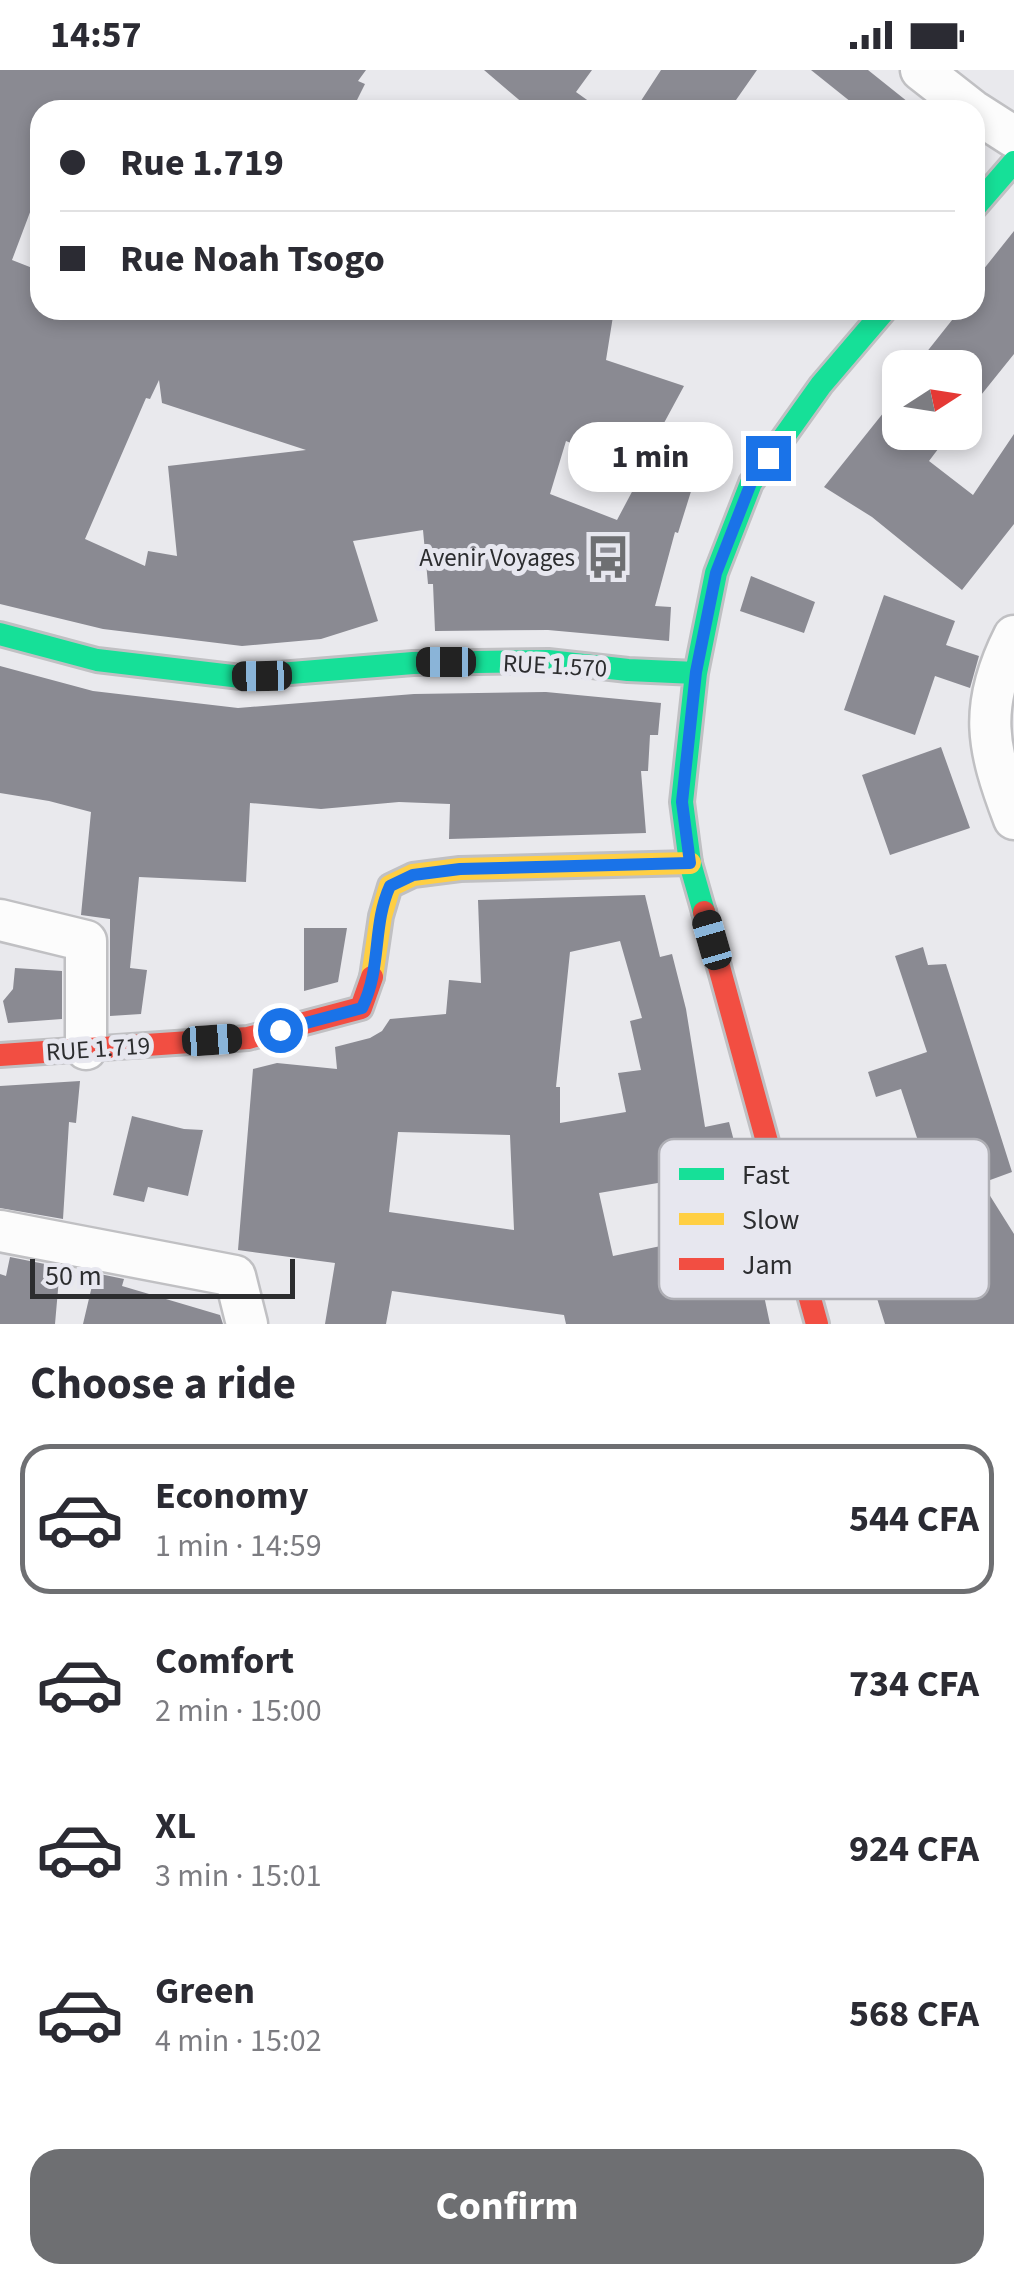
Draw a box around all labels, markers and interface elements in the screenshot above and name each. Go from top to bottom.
text: 14:57 [50,8,142,62]
text: Rue 1.719 [120,136,284,190]
text: Rue Noah Tsogo [120,232,385,286]
north arrow [882,350,982,450]
map controls [882,350,982,450]
callout: 1 min [568,423,733,493]
text: 1 min [612,434,689,480]
route end [746,436,791,481]
bus stop icon: Avenir Voyages [584,533,632,581]
place label: Avenir Voyages [419,540,575,576]
street label: RUE 1.570 [502,645,608,687]
car [416,647,476,677]
car [232,660,292,692]
car [689,907,735,973]
route start [258,1008,303,1053]
car [181,1023,243,1057]
street label: RUE 1.719 [45,1027,151,1071]
legend [659,1139,989,1299]
text: Fast [742,1155,790,1195]
text: Slow [742,1200,799,1240]
text: Jam [742,1245,793,1285]
scale bar [30,1254,295,1298]
text: 50 m [45,1256,102,1296]
text: Choose a ride [30,1352,296,1416]
text: Economy [155,1469,308,1523]
icon: car [35,1474,125,1564]
text: 544 CFA [849,1492,979,1546]
text: 1 min · 14:59 [155,1523,322,1569]
text: Comfort [155,1634,294,1688]
icon: car [35,1639,125,1729]
text: 734 CFA [849,1657,979,1711]
text: 2 min · 15:00 [155,1688,322,1734]
text: XL [155,1799,196,1853]
icon: car [35,1804,125,1894]
text: 924 CFA [849,1822,979,1876]
text: 3 min · 15:01 [155,1853,322,1899]
text: Green [155,1964,255,2018]
icon: car [35,1969,125,2059]
text: 568 CFA [849,1987,979,2041]
text: 4 min · 15:02 [155,2018,322,2064]
button: Confirm [30,2149,984,2264]

